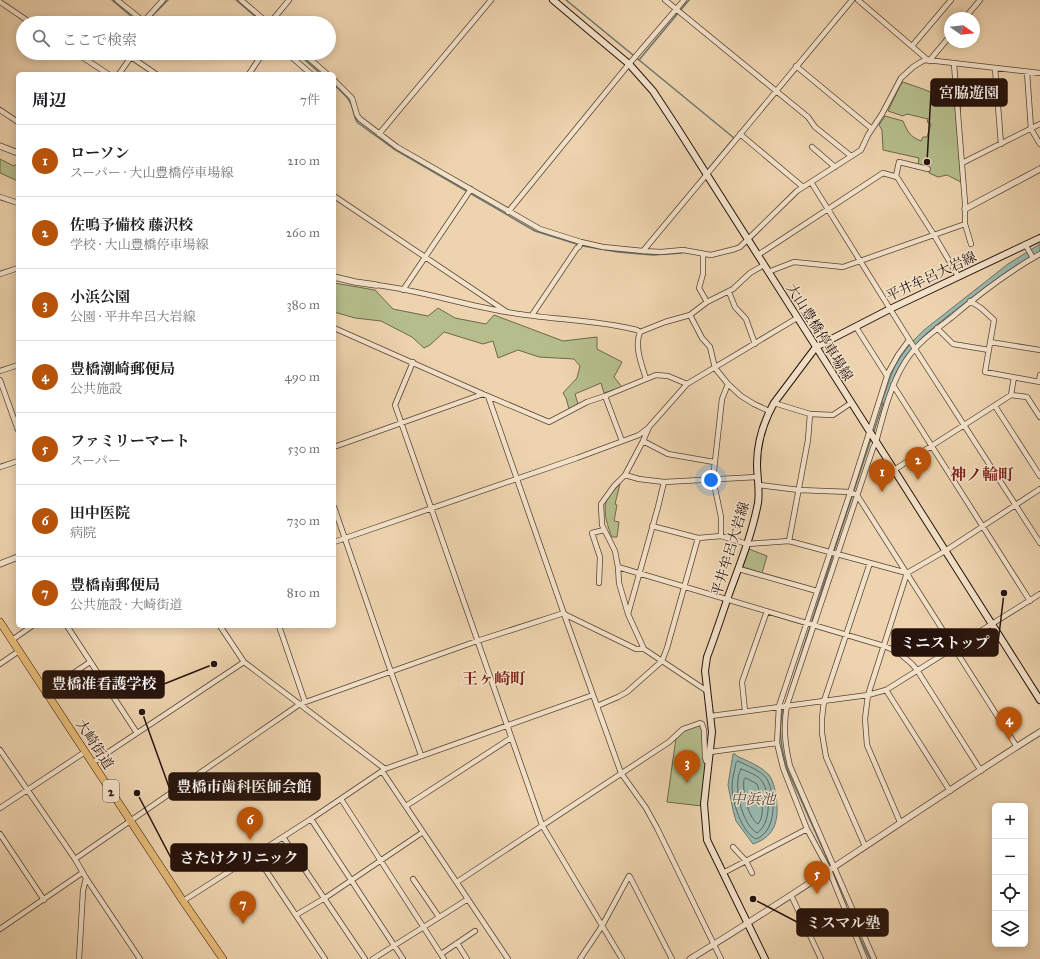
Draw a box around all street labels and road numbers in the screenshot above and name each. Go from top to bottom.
street label: 平井牟呂大岩線 [883,248,979,305]
street label: 大山豊橋停車場線 [783,280,856,384]
street label: 平井牟呂大岩線 [708,500,753,598]
street label: 大崎街道 [72,716,117,772]
road number: 2 [103,780,119,802]

